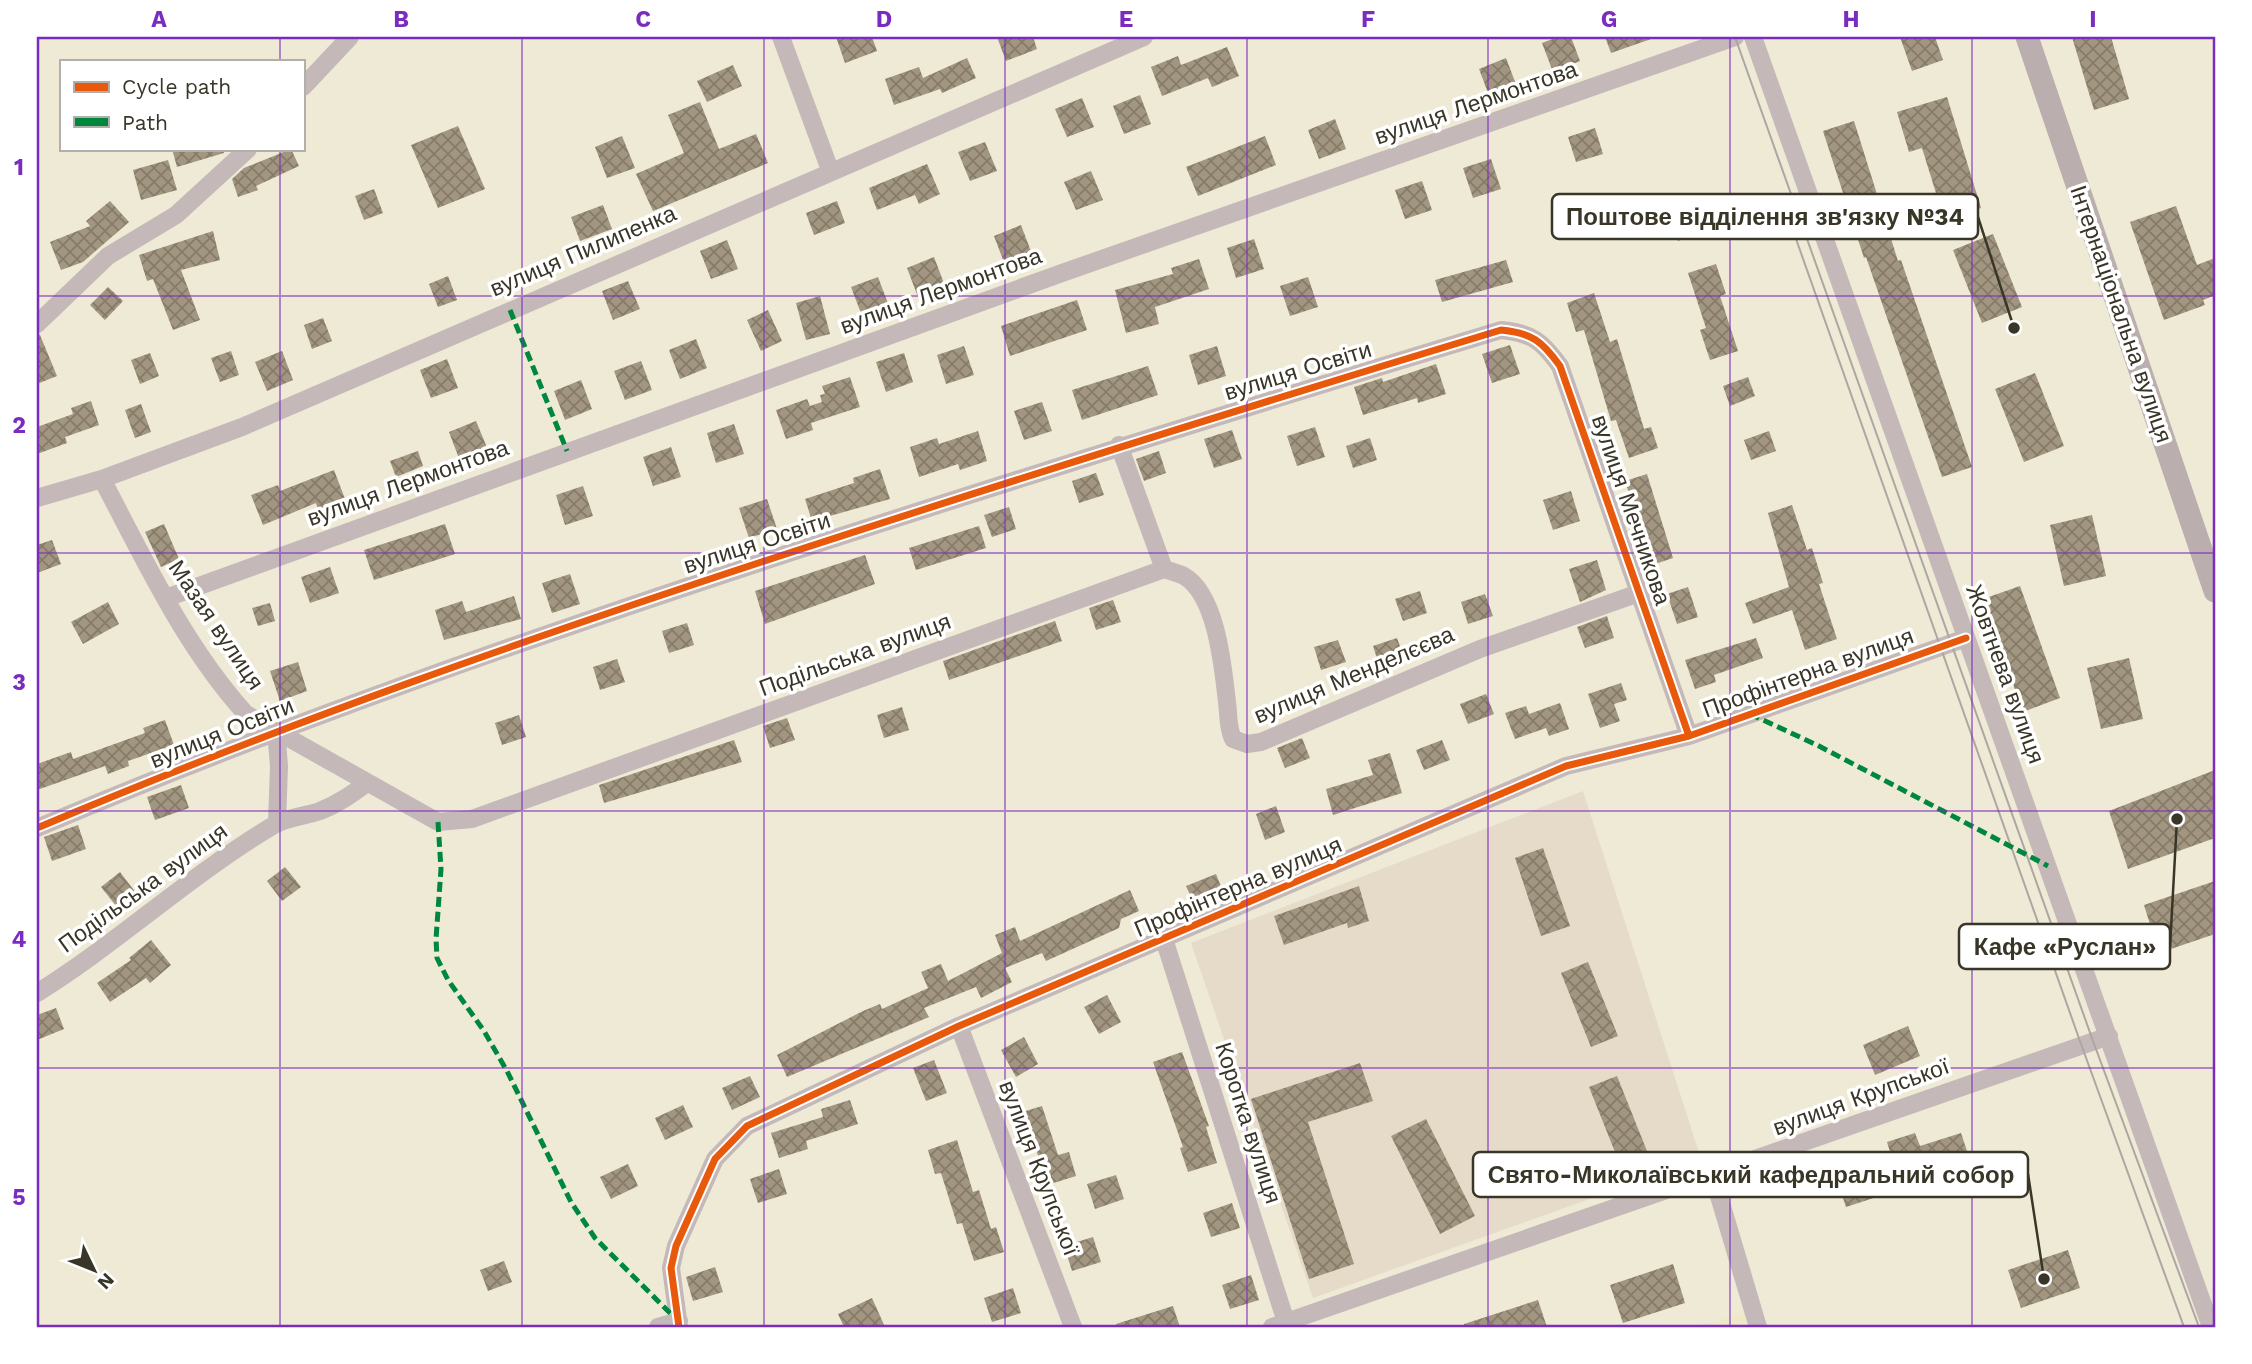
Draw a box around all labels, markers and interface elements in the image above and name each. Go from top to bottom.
text: A [151,6,167,33]
text: B [393,6,409,33]
text: C [635,6,651,33]
text: D [876,6,892,33]
text: E [1119,6,1133,33]
text: F [1361,6,1375,33]
text: G [1601,6,1617,33]
text: H [1842,6,1860,33]
text: I [2089,6,2097,33]
street label: вулиця Лермонтова [1371,56,1581,150]
legend [60,60,304,150]
text: Cycle path [122,74,231,99]
text: Path [122,110,168,135]
text: 1 [14,154,24,181]
street label: Інтернаціональна вулиця [2064,182,2178,446]
callout: Поштове відділення зв'язку №34 [1552,194,1978,239]
street label: вулиця Пилипенка [486,200,680,302]
text: Поштове відділення зв'язку №34 [1566,203,1964,231]
street label: вулиця Лермонтова [837,242,1046,340]
street label: вулиця Освіти [1221,336,1375,406]
street label: вулиця Мечникова [1586,411,1676,609]
text: 2 [12,412,26,439]
street label: вулиця Лермонтова [304,434,513,532]
street label: вулиця Освіти [680,507,834,579]
street label: Мазая вулиця [163,555,269,695]
street label: Жовтнева вулиця [1960,581,2050,767]
street label: Подільська вулиця [755,608,955,702]
street label: вулиця Менделєєва [1250,621,1458,729]
street label: Профінтерна вулиця [1699,622,1917,724]
text: 3 [12,669,26,696]
street label: вулиця Освіти [146,692,298,774]
street label: Подільська вулиця [53,818,233,958]
street label: Профінтерна вулиця [1130,831,1346,943]
callout: Кафе «Руслан» [1959,924,2170,969]
text: 4 [12,926,27,953]
text: Кафе «Руслан» [1974,933,2156,961]
street label: Коротка вулиця [1209,1039,1287,1207]
street label: вулиця Крупської [1769,1052,1953,1141]
street label: вулиця Крупської [993,1077,1085,1260]
callout: Свято-Миколаївський кафедральний собор [1473,1152,2028,1197]
text: Свято-Миколаївський кафедральний собор [1488,1161,2014,1189]
text: 5 [12,1184,26,1211]
north arrow [60,1234,130,1304]
text: N [93,1268,119,1294]

